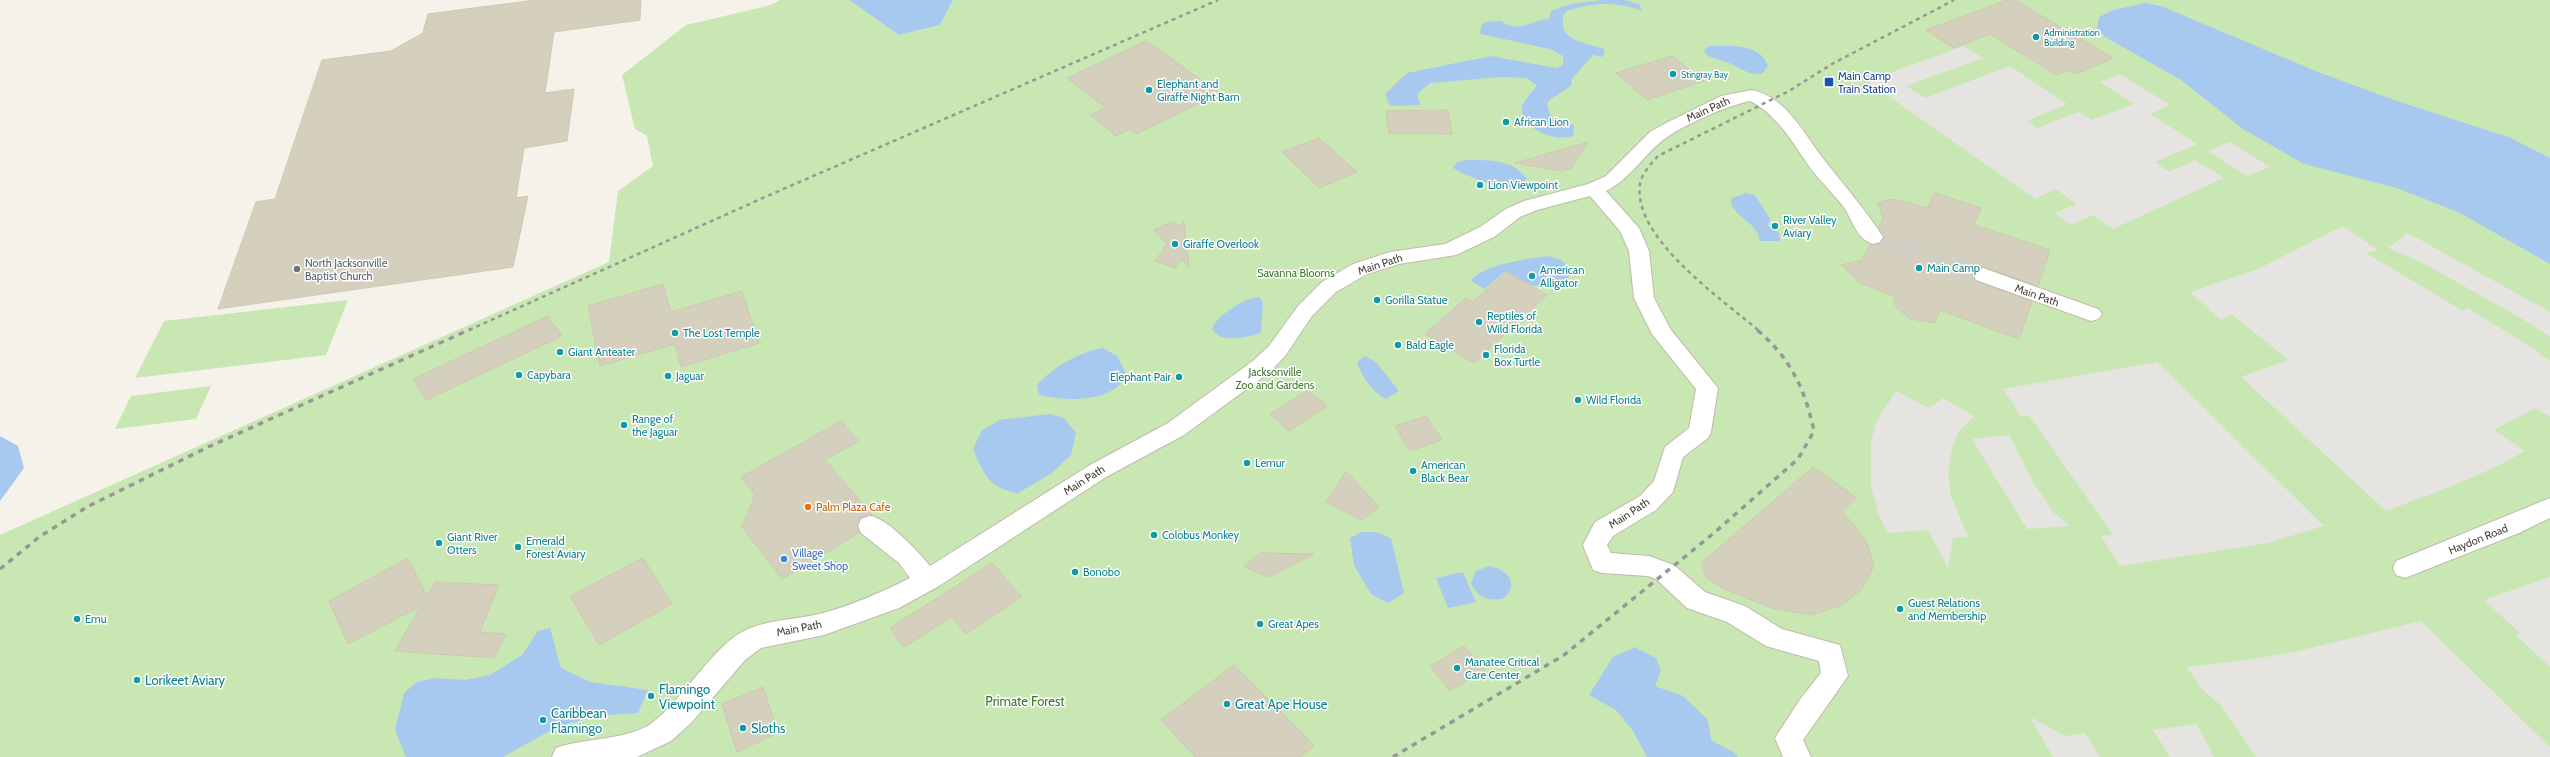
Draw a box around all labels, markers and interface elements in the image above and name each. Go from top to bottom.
place label: Administration Building [2044,27,2100,48]
marker: Administration Building [2031,32,2041,42]
marker: Stingray Bay [1668,69,1678,79]
place label: Stingray Bay [1681,69,1729,80]
place label: Main Camp Train Station [1838,69,1896,96]
marker: Main Camp Train Station [1823,76,1835,88]
place label: Elephant and Giraffe Night Barn [1157,77,1240,104]
marker: Elephant and Giraffe Night Barn [1144,85,1154,95]
street label: Main Path [1684,93,1732,125]
place label: African Lion [1514,115,1569,129]
marker: African Lion [1501,117,1511,127]
place label: Lion Viewpoint [1488,178,1558,192]
marker: Lion Viewpoint [1475,180,1485,190]
place label: River Valley Aviary [1783,213,1837,240]
marker: River Valley Aviary [1770,221,1780,231]
place label: Giraffe Overlook [1183,237,1259,251]
marker: Giraffe Overlook [1170,239,1180,249]
street label: Main Path [1356,250,1404,278]
place label: North Jacksonville Baptist Church [305,256,388,283]
place label: Main Camp [1927,261,1980,275]
place label: American Alligator [1540,263,1584,290]
marker: Main Camp [1914,263,1924,273]
marker: North Jacksonville Baptist Church [292,264,302,274]
park label: Savanna Blooms [1257,266,1335,280]
marker: American Alligator [1527,271,1537,281]
street label: Main Path [2013,281,2061,309]
place label: Gorilla Statue [1385,293,1448,307]
marker: Gorilla Statue [1372,295,1382,305]
place label: Reptiles of Wild Florida [1487,309,1543,336]
marker: Reptiles of Wild Florida [1474,317,1484,327]
place label: The Lost Temple [683,326,760,340]
marker: The Lost Temple [670,328,680,338]
place label: Bald Eagle [1406,338,1454,352]
marker: Bald Eagle [1393,340,1403,350]
place label: Florida Box Turtle [1494,342,1540,369]
place label: Giant Anteater [568,345,636,359]
marker: Giant Anteater [555,347,565,357]
marker: Florida Box Turtle [1481,350,1491,360]
park label: Jacksonville Zoo and Gardens [1236,365,1315,392]
place label: Capybara [527,368,571,382]
place label: Jaguar [675,369,704,383]
marker: Capybara [514,370,524,380]
place label: Elephant Pair [1110,370,1172,384]
marker: Jaguar [663,371,673,381]
marker: Elephant Pair [1174,372,1184,382]
place label: Wild Florida [1586,393,1642,407]
marker: Wild Florida [1573,395,1583,405]
place label: Range of the Jaguar [632,412,678,439]
marker: Range of the Jaguar [619,420,629,430]
place label: Lemur [1255,456,1285,470]
marker: Lemur [1242,458,1252,468]
place label: American Black Bear [1421,458,1469,485]
street label: Main Path [1061,462,1107,498]
marker: American Black Bear [1408,466,1418,476]
street label: Main Path [1606,495,1652,531]
place label: Palm Plaza Cafe [816,500,891,514]
marker: Palm Plaza Cafe [803,502,813,512]
street label: Haydon Road [2446,521,2510,557]
place label: Colobus Monkey [1162,528,1239,542]
place label: Giant River Otters [447,530,498,557]
marker: Colobus Monkey [1149,530,1159,540]
place label: Emerald Forest Aviary [526,534,586,561]
marker: Giant River Otters [434,538,444,548]
marker: Emerald Forest Aviary [513,542,523,552]
place label: Village Sweet Shop [792,546,848,573]
marker: Village Sweet Shop [779,554,789,564]
place label: Bonobo [1083,565,1120,579]
marker: Bonobo [1070,567,1080,577]
place label: Guest Relations and Membership [1908,596,1986,623]
marker: Guest Relations and Membership [1895,604,1905,614]
place label: Emu [85,612,107,626]
marker: Emu [72,614,82,624]
street label: Main Path [775,617,823,639]
place label: Great Apes [1268,617,1319,631]
marker: Great Apes [1255,619,1265,629]
place label: Manatee Critical Care Center [1465,655,1540,682]
marker: Manatee Critical Care Center [1452,663,1462,673]
place label: Lorikeet Aviary [145,672,226,688]
marker: Lorikeet Aviary [132,675,142,685]
place label: Flamingo Viewpoint [659,681,716,712]
marker: Flamingo Viewpoint [646,691,656,701]
park label: Primate Forest [985,693,1065,709]
place label: Great Ape House [1235,696,1328,712]
marker: Great Ape House [1222,699,1232,709]
place label: Caribbean Flamingo [551,705,607,736]
marker: Caribbean Flamingo [538,715,548,725]
place label: Sloths [751,720,786,736]
marker: Sloths [738,723,748,733]

